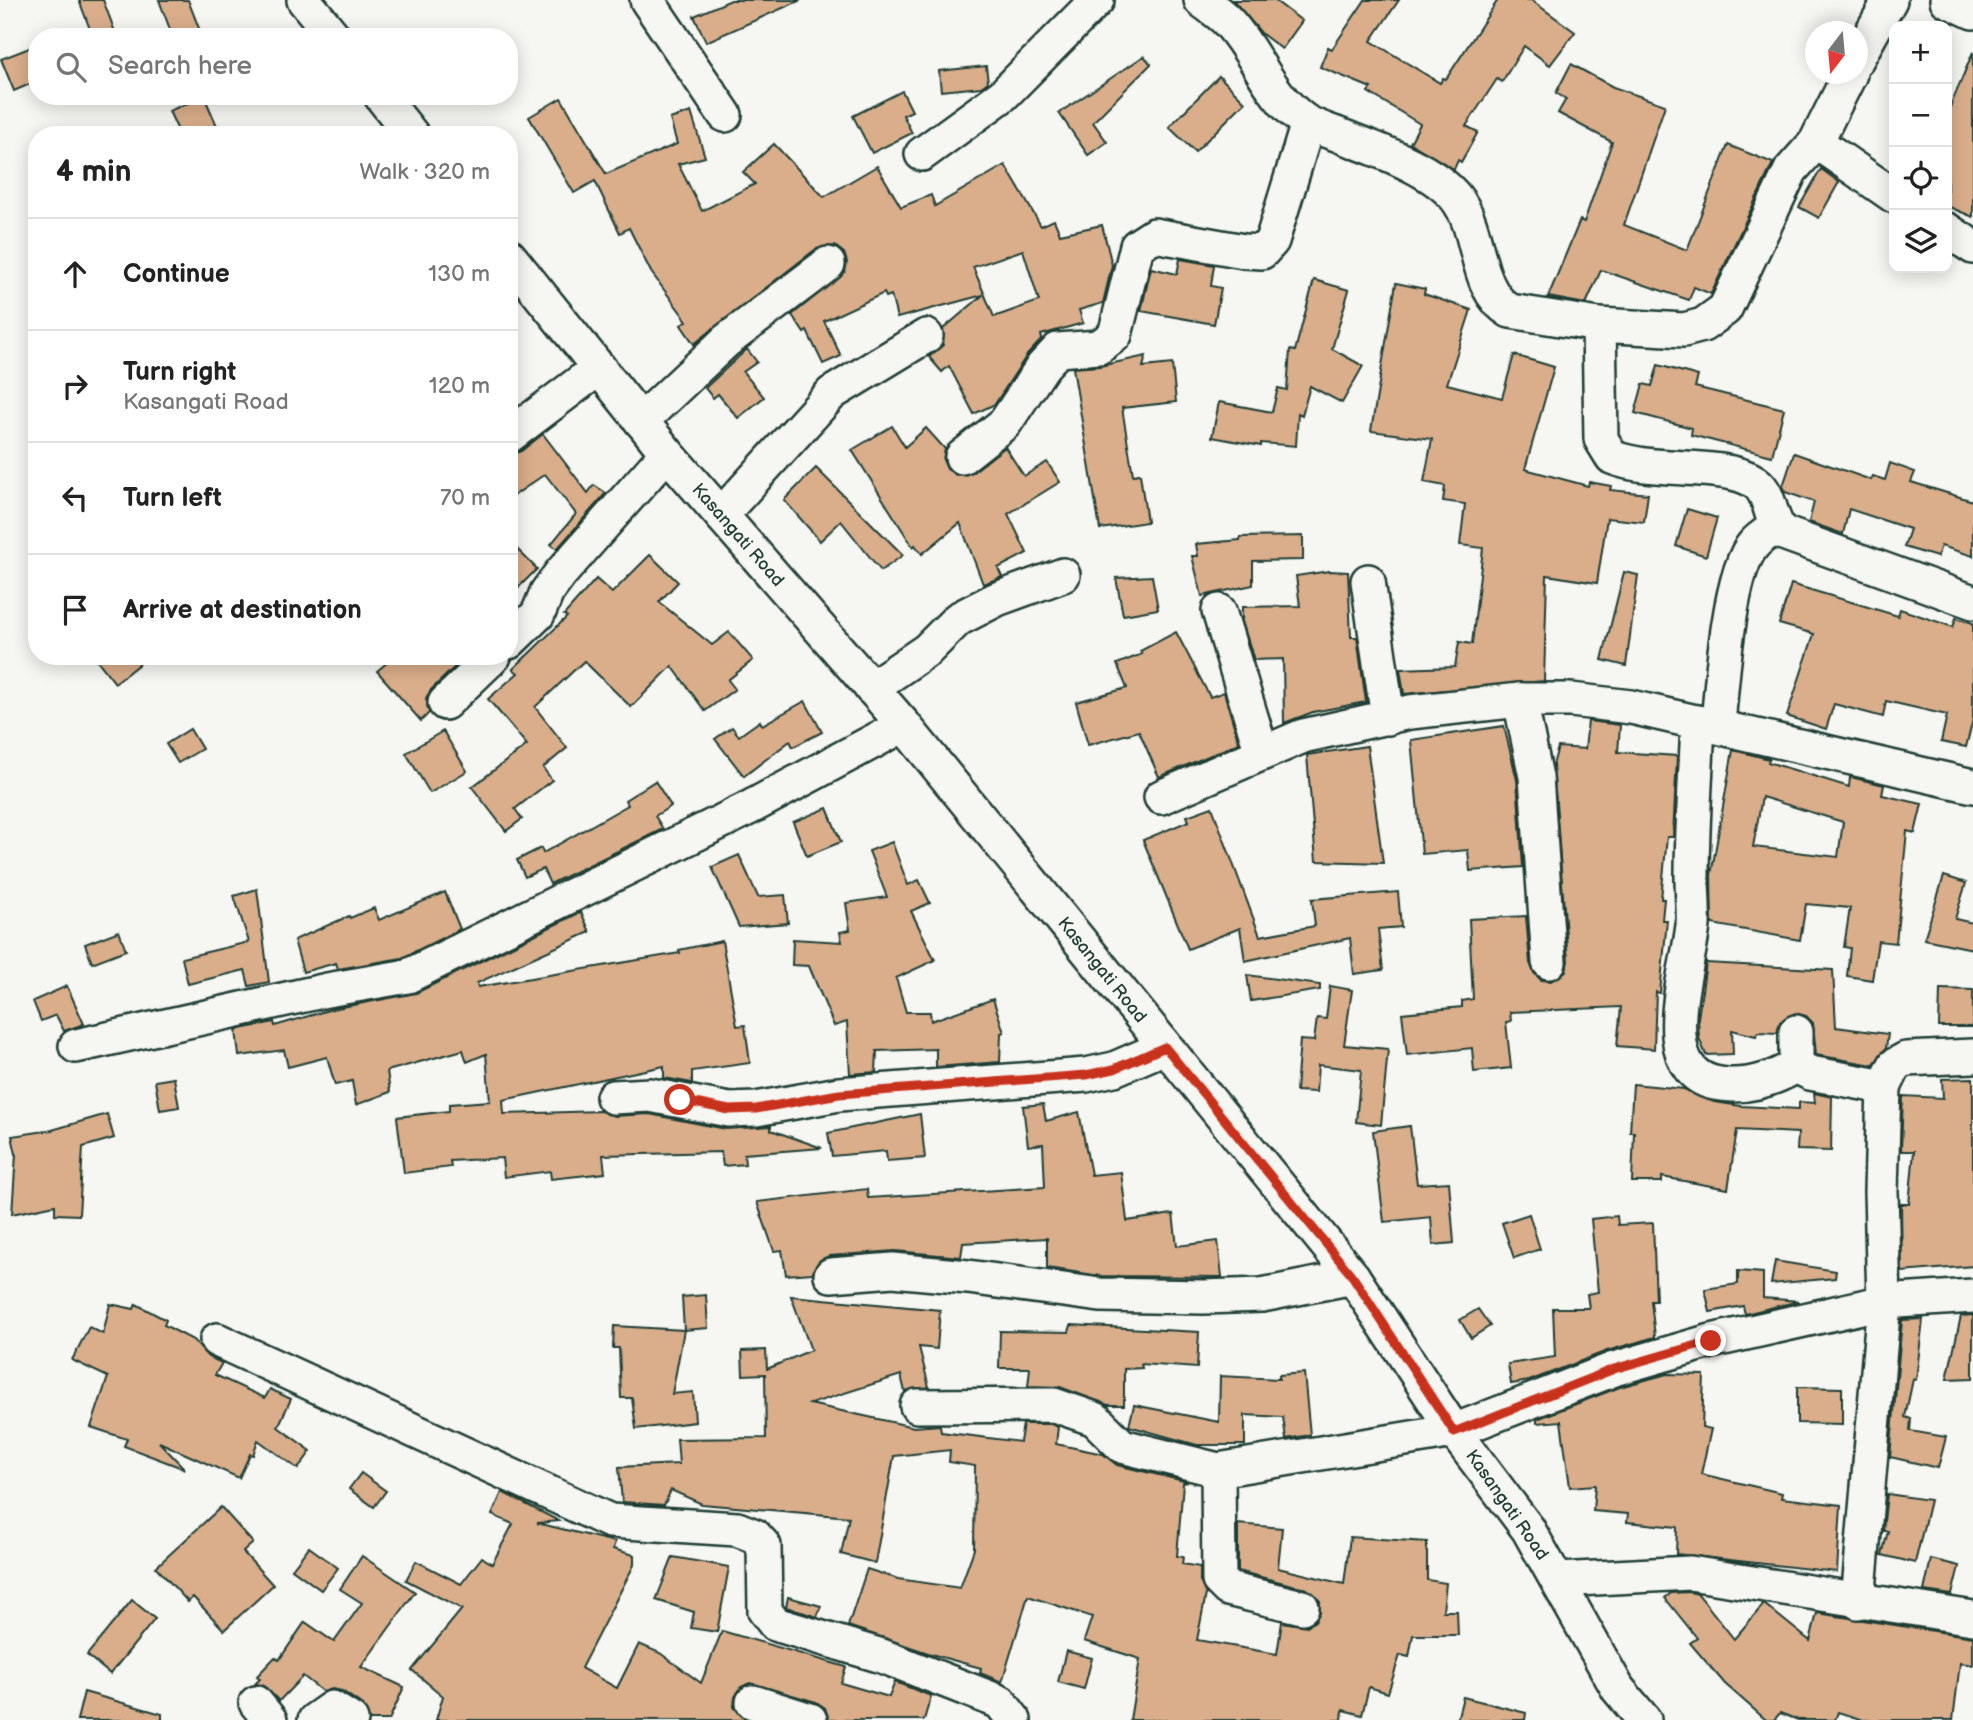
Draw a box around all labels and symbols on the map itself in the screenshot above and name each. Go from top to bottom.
north arrow [1805,21,1868,84]
street label: Kasangati Road [688,479,788,591]
street label: Kasangati Road [1053,913,1151,1027]
route start [664,1084,695,1115]
route end [1695,1325,1726,1356]
street label: Kasangati Road [1461,1446,1553,1564]

